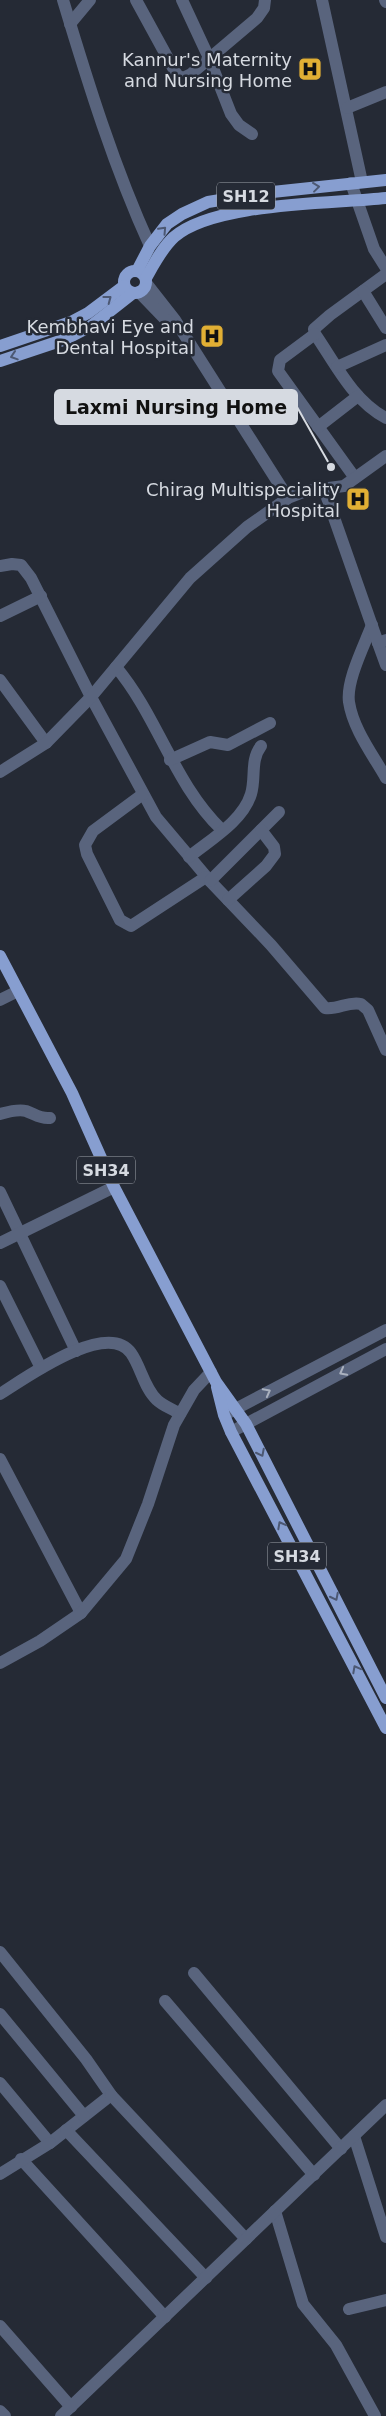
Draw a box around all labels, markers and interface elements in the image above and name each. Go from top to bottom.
place label: Kannur's Maternity and Nursing Home [122,49,292,91]
hospital icon: Kannur's Maternity and Nursing Home [297,56,323,82]
road number: SH12 [217,182,275,210]
one-way arrow [312,182,320,193]
one-way arrow [157,226,166,235]
one-way arrow [102,296,111,304]
place label: Kembhavi Eye and Dental Hospital [27,316,194,358]
hospital icon: Kembhavi Eye and Dental Hospital [199,323,225,349]
one-way arrow [11,350,19,360]
callout: Laxmi Nursing Home [55,390,297,424]
text: Laxmi Nursing Home [65,396,287,418]
place label: Chirag Multispeciality Hospital [146,479,340,521]
hospital icon: Chirag Multispeciality Hospital [345,486,371,512]
road number: SH34 [77,1156,135,1184]
one-way arrow [339,1366,348,1376]
one-way arrow [262,1388,271,1398]
one-way arrow [255,1448,265,1457]
one-way arrow [277,1521,287,1530]
road number: SH34 [268,1542,326,1570]
one-way arrow [329,1592,339,1601]
one-way arrow [352,1665,362,1674]

